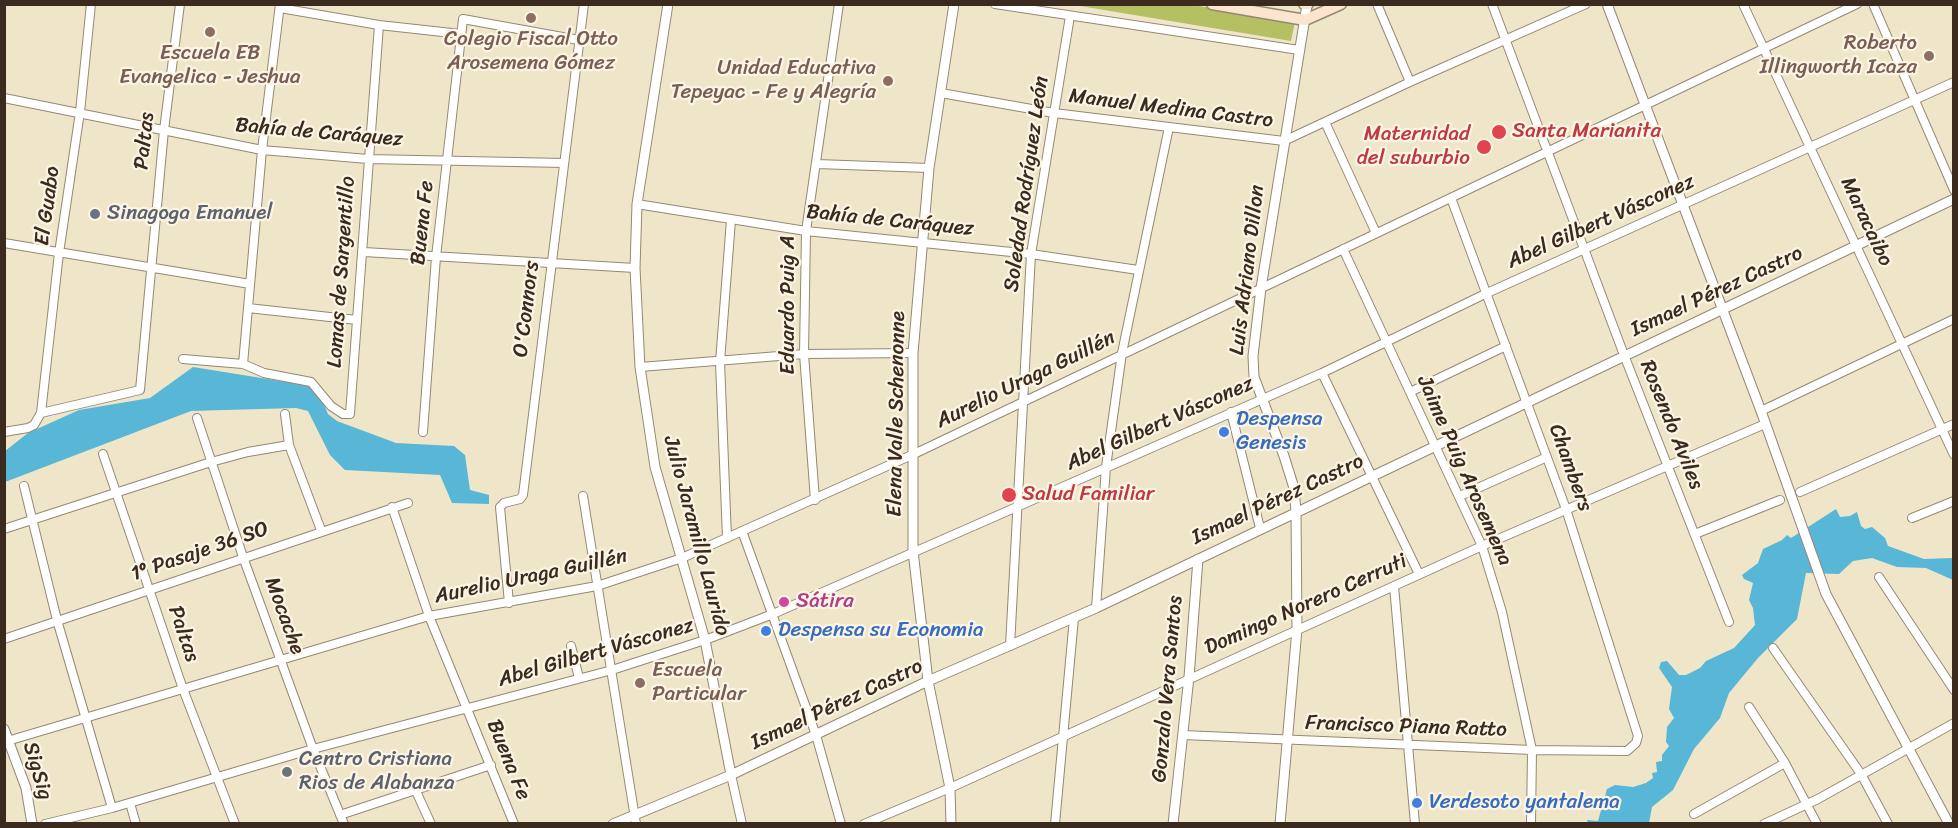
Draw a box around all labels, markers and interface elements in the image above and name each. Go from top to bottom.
marker: Colegio Fiscal Otto Arosemena Gómez [524,11,538,25]
marker: Escuela EB Evangelica - Jeshua [203,25,217,39]
place label: Colegio Fiscal Otto Arosemena Gómez [444,27,618,77]
place label: Roberto Illingworth Icaza [1760,31,1917,81]
place label: Escuela EB Evangelica - Jeshua [119,41,301,91]
marker: Roberto Illingworth Icaza [1922,49,1936,63]
place label: Unidad Educativa Tepeyac - Fe y Alegría [671,56,876,106]
marker: Unidad Educativa Tepeyac - Fe y Alegría [881,74,895,88]
street label: Soledad Rodríguez León [999,75,1055,293]
street label: Manuel Medina Castro [1067,84,1275,134]
street label: Paltas [129,111,161,171]
street label: Bahía de Caráquez [234,113,404,153]
place label: Santa Marianita [1512,119,1661,145]
place label: Maternidad del suburbio [1357,122,1470,172]
marker: Santa Marianita [1490,123,1508,141]
marker: Maternidad del suburbio [1475,138,1493,156]
street label: El Guabo [30,165,66,247]
street label: Abel Gilbert Vásconez [1504,169,1698,275]
street label: Maracaibo [1834,173,1898,271]
street label: Lomas de Sargentillo [323,175,361,369]
street label: Buena Fe [406,179,440,267]
street label: Luis Adriano Dillon [1225,183,1271,357]
street label: Bahía de Caráquez [805,200,975,242]
place label: Sinagoga Emanuel [107,201,272,227]
marker: Sinagoga Emanuel [88,207,102,221]
street label: Eduardo Puig A [776,235,802,375]
street label: Ismael Pérez Castro [1627,241,1807,343]
street label: O'Connors [509,259,545,359]
street label: Elena Valle Schenonne [883,311,911,517]
street label: Aurelio Uraga Guillén [932,326,1120,434]
street label: Rosendo Aviles [1634,357,1708,493]
street label: Abel Gilbert Vásconez [1063,371,1257,477]
street label: Jaime Puig Arosemena [1411,372,1517,570]
place label: Despensa Genesis [1236,407,1322,457]
street label: Chambers [1543,421,1597,515]
marker: Despensa Genesis [1217,425,1231,439]
street label: Julio Jaramillo Laurido [657,433,735,639]
street label: Ismael Pérez Castro [1188,449,1368,551]
place label: Salud Familiar [1022,482,1154,508]
marker: Salud Familiar [1000,486,1018,504]
street label: 1º Pasaje 36 SO [128,517,272,587]
street label: Aurelio Uraga Guillén [432,544,630,610]
street label: Domingo Norero Cerruti [1201,549,1411,661]
street label: Mocache [258,574,310,658]
place label: Sátira [796,589,854,615]
marker: Sátira [777,595,791,609]
street label: Gonzalo Vera Santos [1147,595,1189,783]
street label: Paltas [162,603,204,665]
street label: Abel Gilbert Vásconez [495,613,697,693]
place label: Despensa su Economia [778,618,984,644]
marker: Despensa su Economia [759,624,773,638]
street label: Ismael Pérez Castro [747,654,927,756]
place label: Escuela Particular [652,658,746,708]
marker: Escuela Particular [633,676,647,690]
street label: Francisco Piana Ratto [1305,711,1507,743]
street label: Buena Fe [480,716,536,804]
street label: SigSig [17,739,57,803]
place label: Centro Cristiana Rios de Alabanza [299,747,455,797]
marker: Centro Cristiana Rios de Alabanza [280,765,294,779]
place label: Verdesoto yantalema [1429,790,1620,816]
marker: Verdesoto yantalema [1410,796,1424,810]

